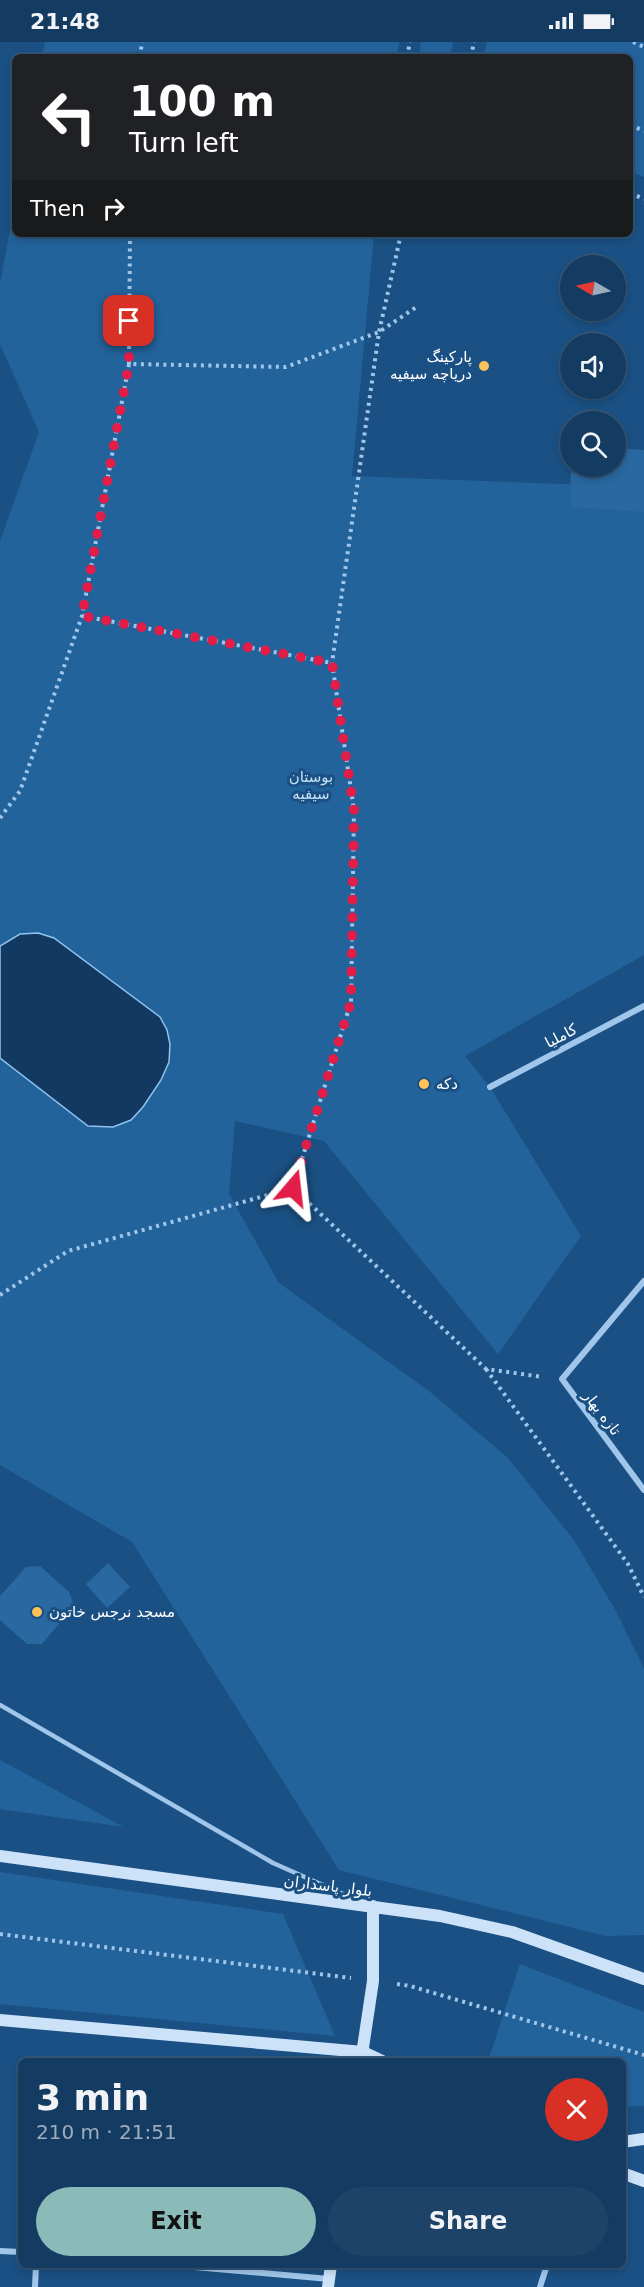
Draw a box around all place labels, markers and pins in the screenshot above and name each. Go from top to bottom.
pin [103,295,154,346]
place label: پارکینگ دریاچه سیفیه [390,348,472,383]
marker: پارکینگ دریاچه سیفیه [477,359,491,373]
place label: دکه [436,1075,458,1093]
marker: دکه [417,1077,431,1091]
place label: مسجد نرجس خاتون [49,1603,175,1621]
marker: مسجد نرجس خاتون [30,1605,44,1619]

